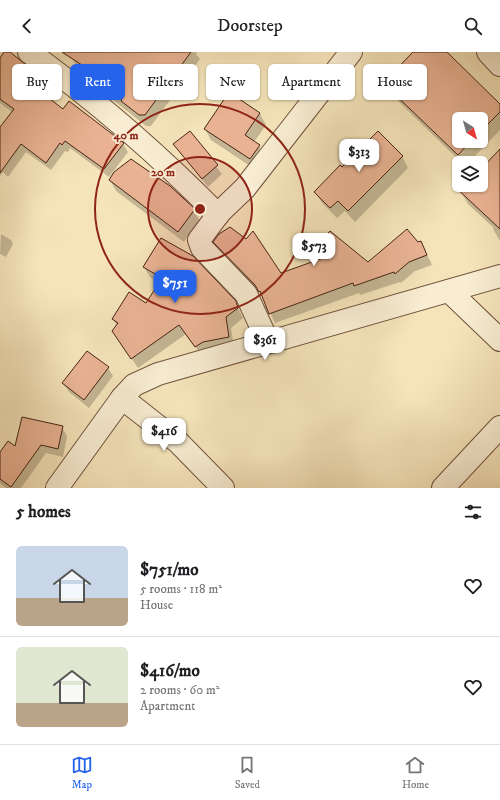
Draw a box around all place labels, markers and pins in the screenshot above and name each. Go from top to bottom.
pin: $313 [335,139,383,173]
centre of rings [193,202,207,216]
pin: $573 [290,233,338,267]
pin: $751 [151,270,199,304]
pin: $361 [241,327,289,361]
pin: $416 [140,418,188,452]

